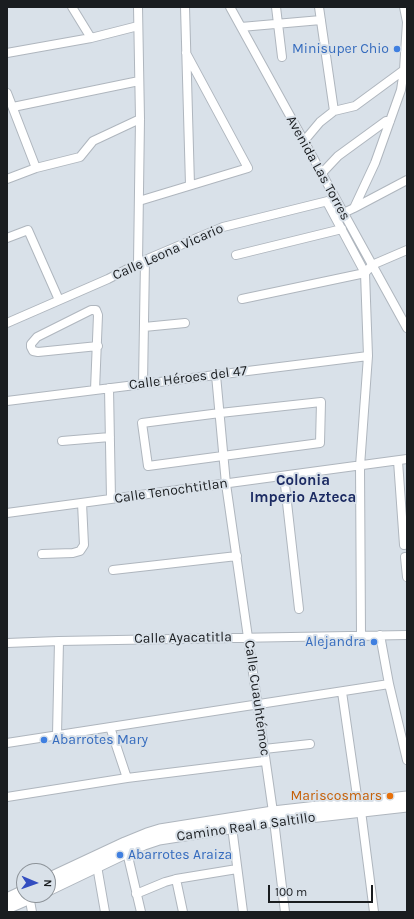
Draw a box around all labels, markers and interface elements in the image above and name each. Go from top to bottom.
place label: Minisuper Chio [292,41,389,57]
marker: Minisuper Chio [392,44,402,54]
street label: Avenida Las Torres [282,113,354,223]
street label: Calle Leona Vicario [110,220,226,284]
street label: Calle Héroes del 47 [128,362,248,394]
district label: Colonia Imperio Azteca [250,472,356,507]
street label: Calle Tenochtitlan [113,475,229,507]
street label: Calle Ayacatitla [134,629,232,647]
place label: Alejandra [305,634,366,650]
marker: Alejandra [369,637,379,647]
street label: Calle Cuauhtémoc [241,639,273,757]
place label: Abarrotes Mary [52,732,148,748]
marker: Abarrotes Mary [39,735,49,745]
place label: Mariscosmars [290,788,382,804]
marker: Mariscosmars [385,791,395,801]
street label: Camino Real a Saltillo [176,809,316,845]
place label: Abarrotes Araiza [128,847,232,863]
marker: Abarrotes Araiza [115,850,125,860]
north arrow [16,863,56,903]
scale bar [270,877,375,903]
text: N [41,879,54,888]
text: 100 m [275,885,307,899]

